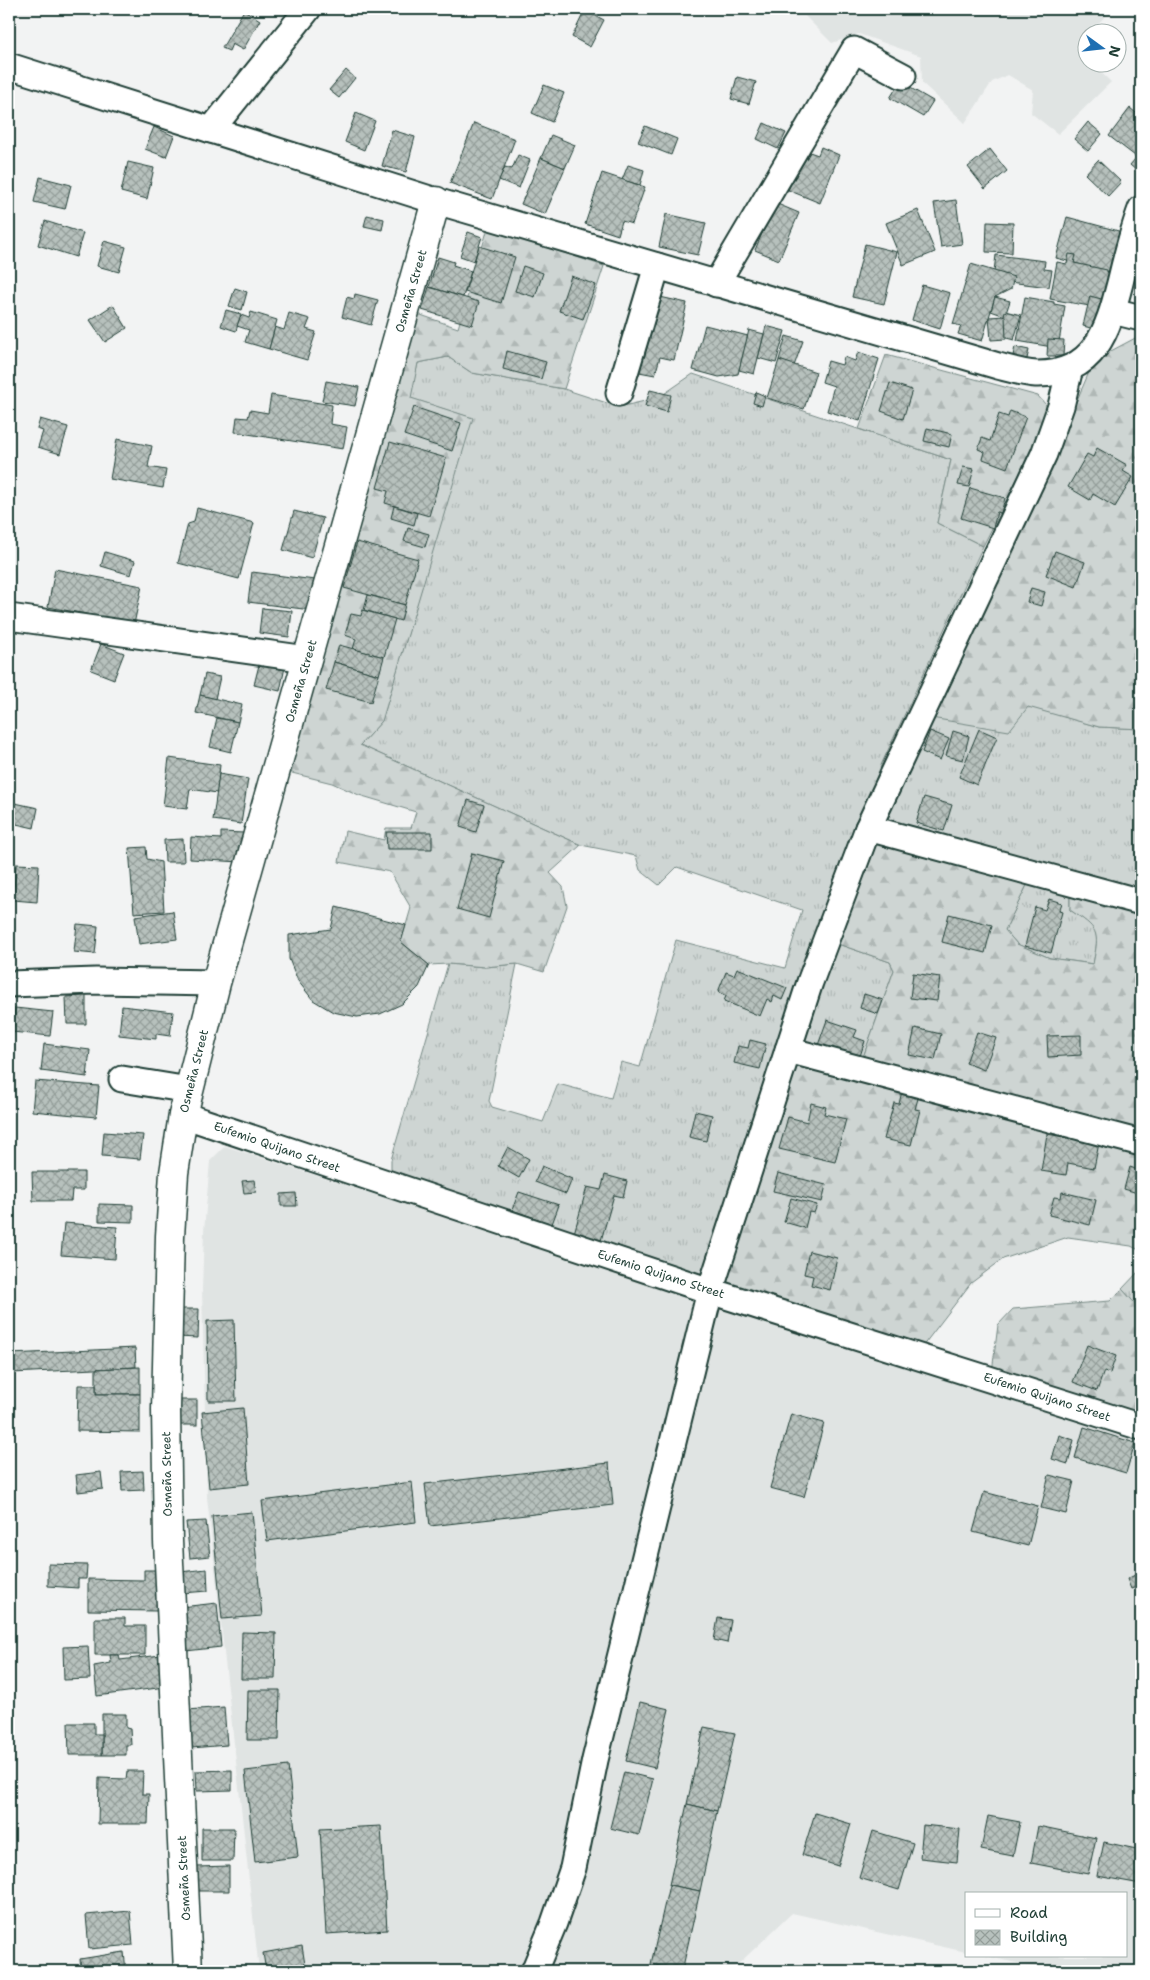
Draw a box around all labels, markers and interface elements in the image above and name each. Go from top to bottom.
north arrow [1078,22,1128,72]
text: N [1104,44,1125,59]
street label: Osmeña Street [392,248,430,334]
street label: Osmeña Street [282,638,320,724]
street label: Osmeña Street [176,1028,212,1114]
street label: Eufemio Quijano Street [212,1118,342,1176]
street label: Eufemio Quijano Street [595,1246,727,1302]
street label: Eufemio Quijano Street [981,1369,1113,1425]
street label: Osmeña Street [158,1431,176,1517]
street label: Osmeña Street [174,1835,194,1921]
legend [965,1892,1128,1958]
text: Road [1010,1903,1048,1923]
text: Building [1010,1927,1067,1947]

